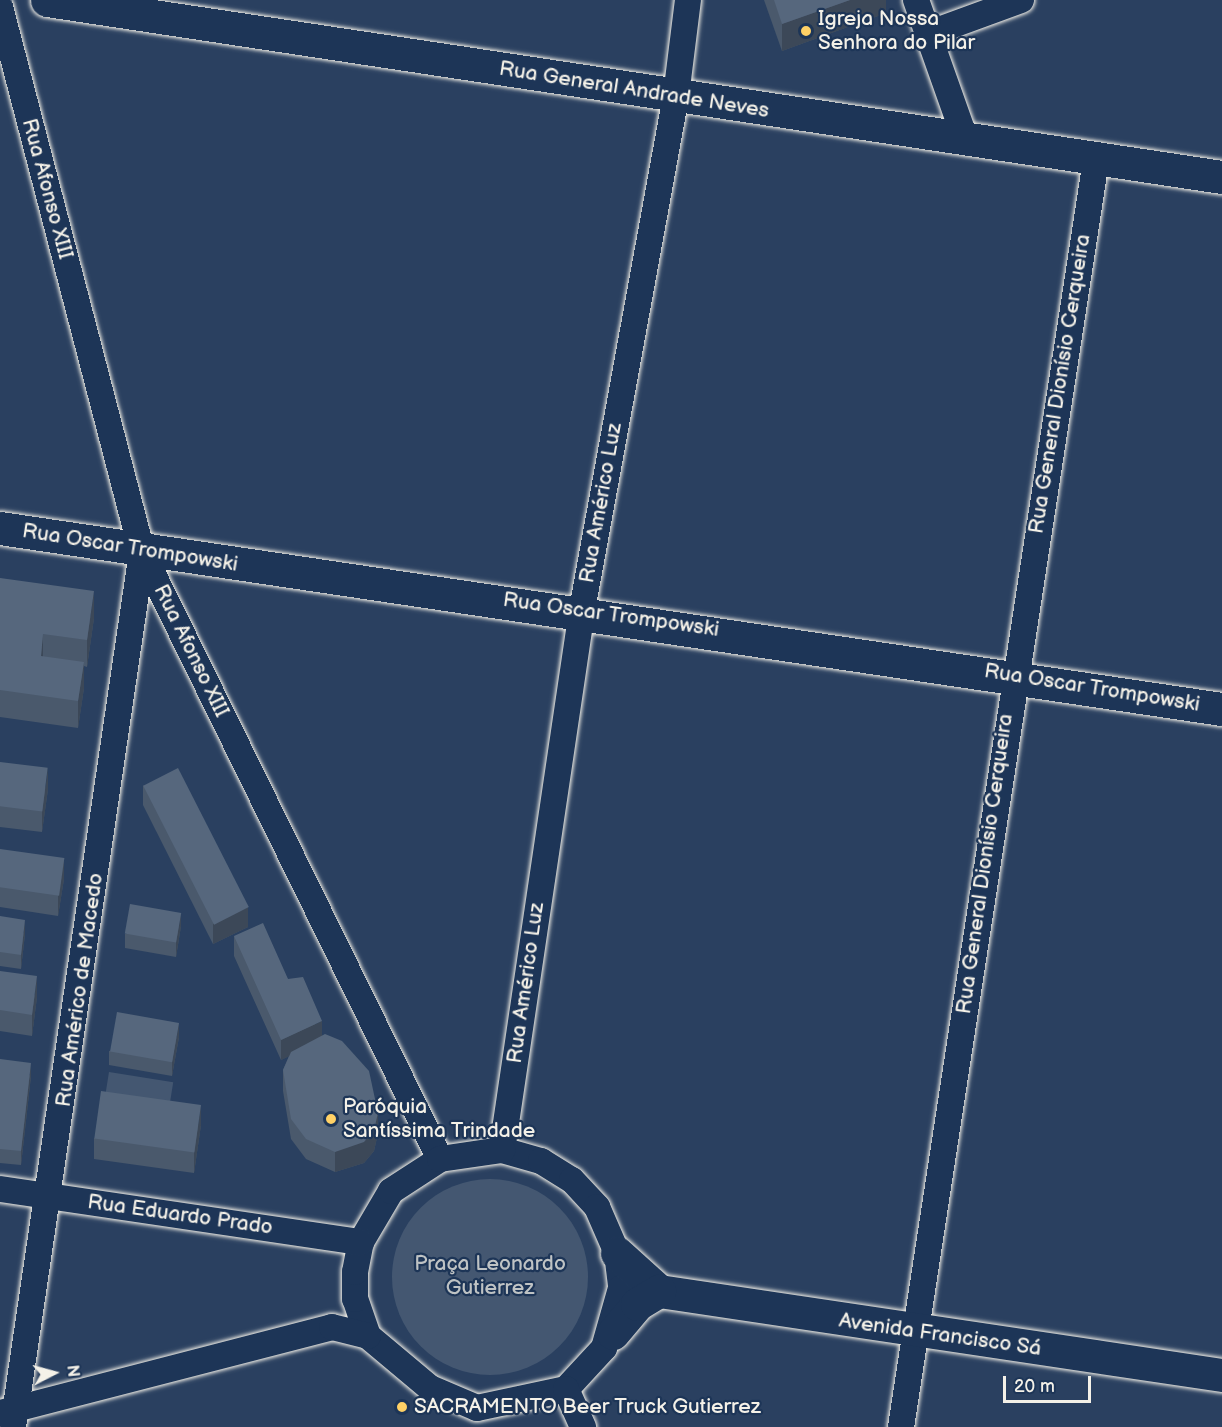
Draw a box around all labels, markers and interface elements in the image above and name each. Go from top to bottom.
place label: Igreja Nossa Senhora do Pilar [818,6,975,56]
marker: Igreja Nossa Senhora do Pilar [799,24,813,38]
street label: Rua General Andrade Neves [497,56,771,124]
street label: Rua Afonso XIII [16,115,78,263]
street label: Rua General Dionísio Cerqueira [1024,232,1096,536]
street label: Rua Américo Luz [575,421,627,585]
street label: Rua Oscar Trompowski [20,518,240,578]
street label: Rua Afonso XIII [148,580,234,722]
street label: Rua Oscar Trompowski [501,587,721,643]
street label: Rua Oscar Trompowski [982,658,1202,718]
street label: Rua General Dionísio Cerqueira [951,712,1019,1016]
street label: Rua Américo de Macedo [51,871,109,1109]
street label: Rua Américo Luz [502,901,550,1065]
place label: Paróquia Santíssima Trindade [343,1094,536,1144]
marker: Paróquia Santíssima Trindade [324,1112,338,1126]
street label: Rua Eduardo Prado [86,1190,274,1240]
park label: Praça Leonardo Gutierrez [414,1251,566,1301]
street label: Avenida Francisco Sá [837,1308,1043,1362]
north arrow [24,1343,84,1403]
text: N [62,1364,82,1378]
scale bar [1006,1364,1094,1402]
text: 20 m [1014,1376,1055,1397]
place label: SACRAMENTO Beer Truck Gutierrez [414,1394,761,1420]
marker: SACRAMENTO Beer Truck Gutierrez [395,1400,409,1414]

